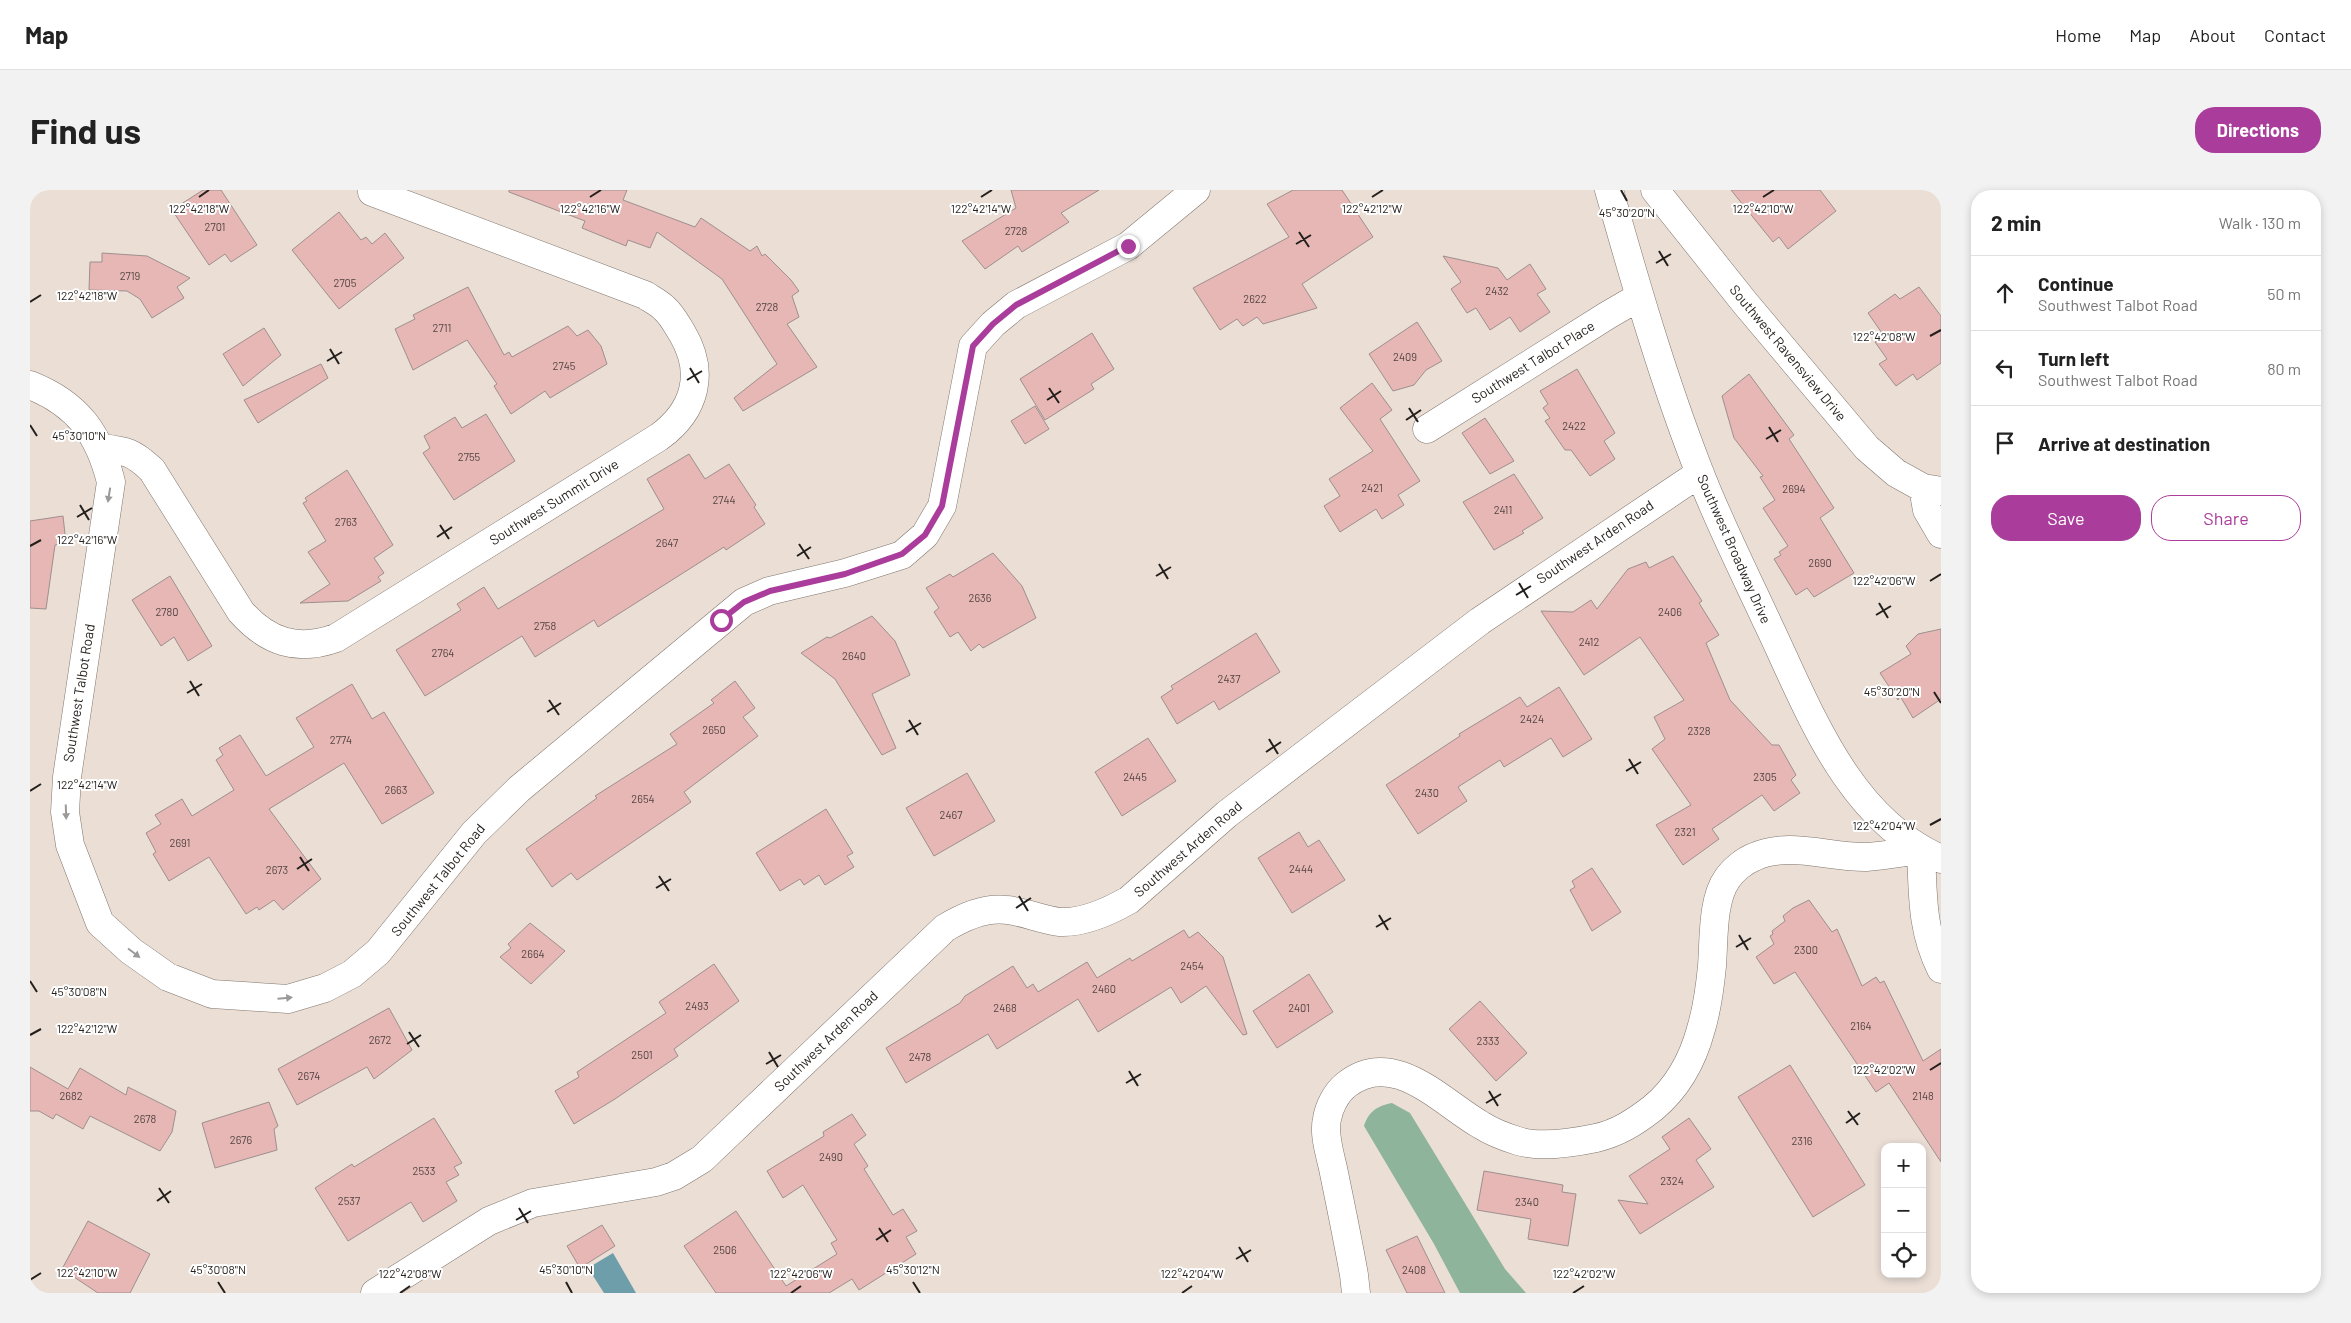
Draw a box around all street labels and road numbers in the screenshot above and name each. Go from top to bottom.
street label: Southwest Ravensview Drive [1726,281,1850,424]
street label: Southwest Talbot Place [1468,317,1598,406]
street label: Southwest Summit Drive [486,455,621,548]
street label: Southwest Broadway Drive [1694,472,1775,626]
street label: Southwest Arden Road [1533,496,1657,587]
street label: Southwest Talbot Road [59,623,98,763]
street label: Southwest Arden Road [1130,797,1245,900]
street label: Southwest Talbot Road [387,820,488,939]
street label: Southwest Arden Road [770,987,881,1095]

